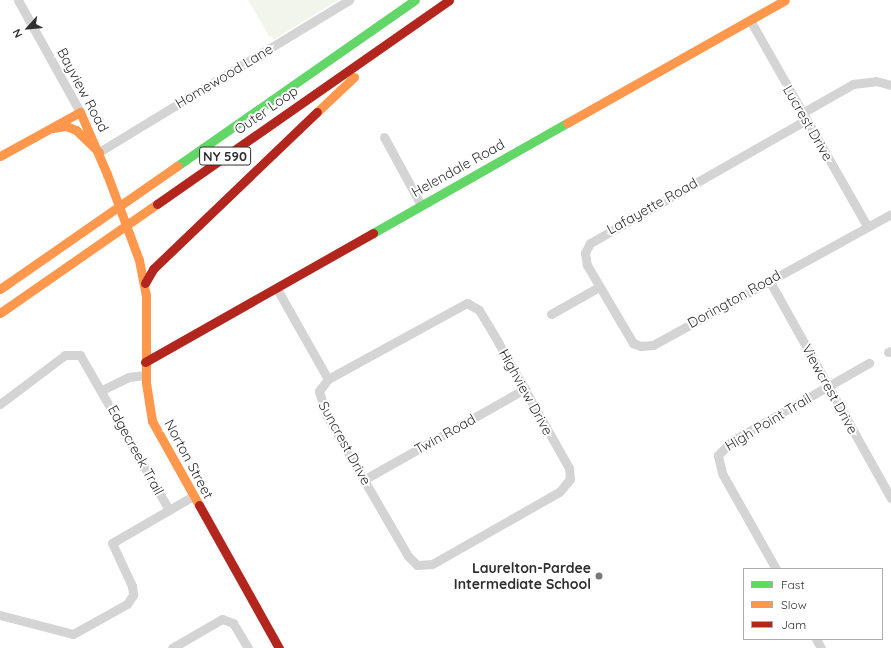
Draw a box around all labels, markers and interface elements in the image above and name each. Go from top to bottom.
north arrow [8,8,48,48]
text: N [9,27,25,40]
street label: Homewood Lane [172,40,276,112]
street label: Bayview Road [54,45,112,135]
street label: Outer Loop [231,82,301,138]
street label: Lucrest Drive [780,82,836,164]
street label: Helendale Road [409,136,507,200]
road number: NY 590 [199,145,251,167]
street label: Lafayette Road [604,174,700,238]
street label: Dorington Road [685,267,783,331]
street label: Viewcrest Drive [798,341,862,437]
street label: Highview Drive [495,346,557,438]
street label: High Point Trail [722,390,814,454]
street label: Suncrest Drive [315,398,375,488]
street label: Edgecreek Trail [104,402,168,498]
street label: Twin Road [412,410,478,458]
street label: Norton Street [161,416,217,502]
place label: Laurelton-Pardee Intermediate School [454,560,591,592]
legend [743,568,883,640]
marker: Laurelton-Pardee Intermediate School [594,571,604,581]
text: Fast [781,577,805,592]
text: Slow [781,597,807,612]
text: Jam [781,617,806,632]

